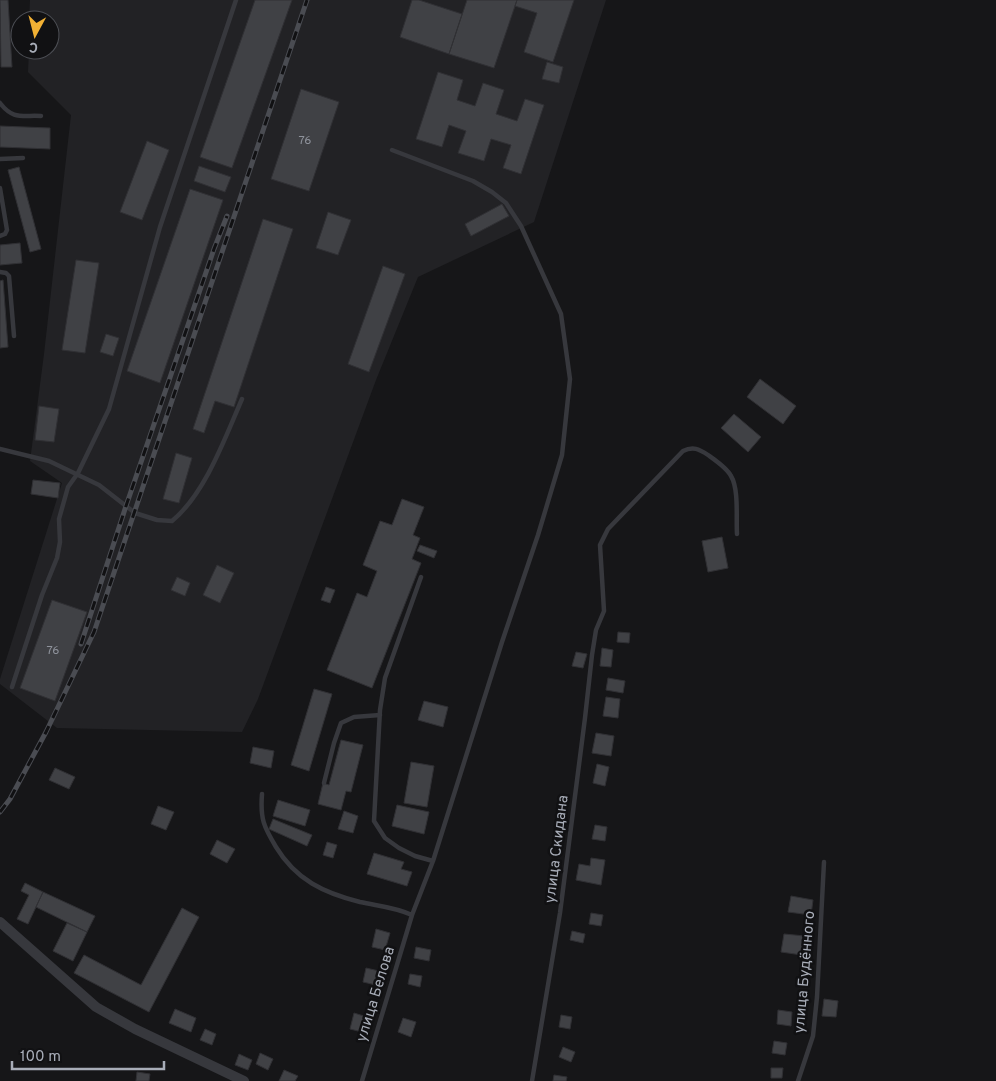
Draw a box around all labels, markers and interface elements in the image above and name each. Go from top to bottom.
north arrow [10,10,60,60]
text: С [28,37,39,55]
house number: 76 [299,133,311,149]
house number: 76 [47,643,59,659]
street label: улица Скидана [541,794,574,904]
street label: улица Будённого [791,910,820,1034]
street label: улица Белова [353,944,400,1045]
scale bar [12,1038,165,1070]
text: 100 m [20,1048,61,1067]

